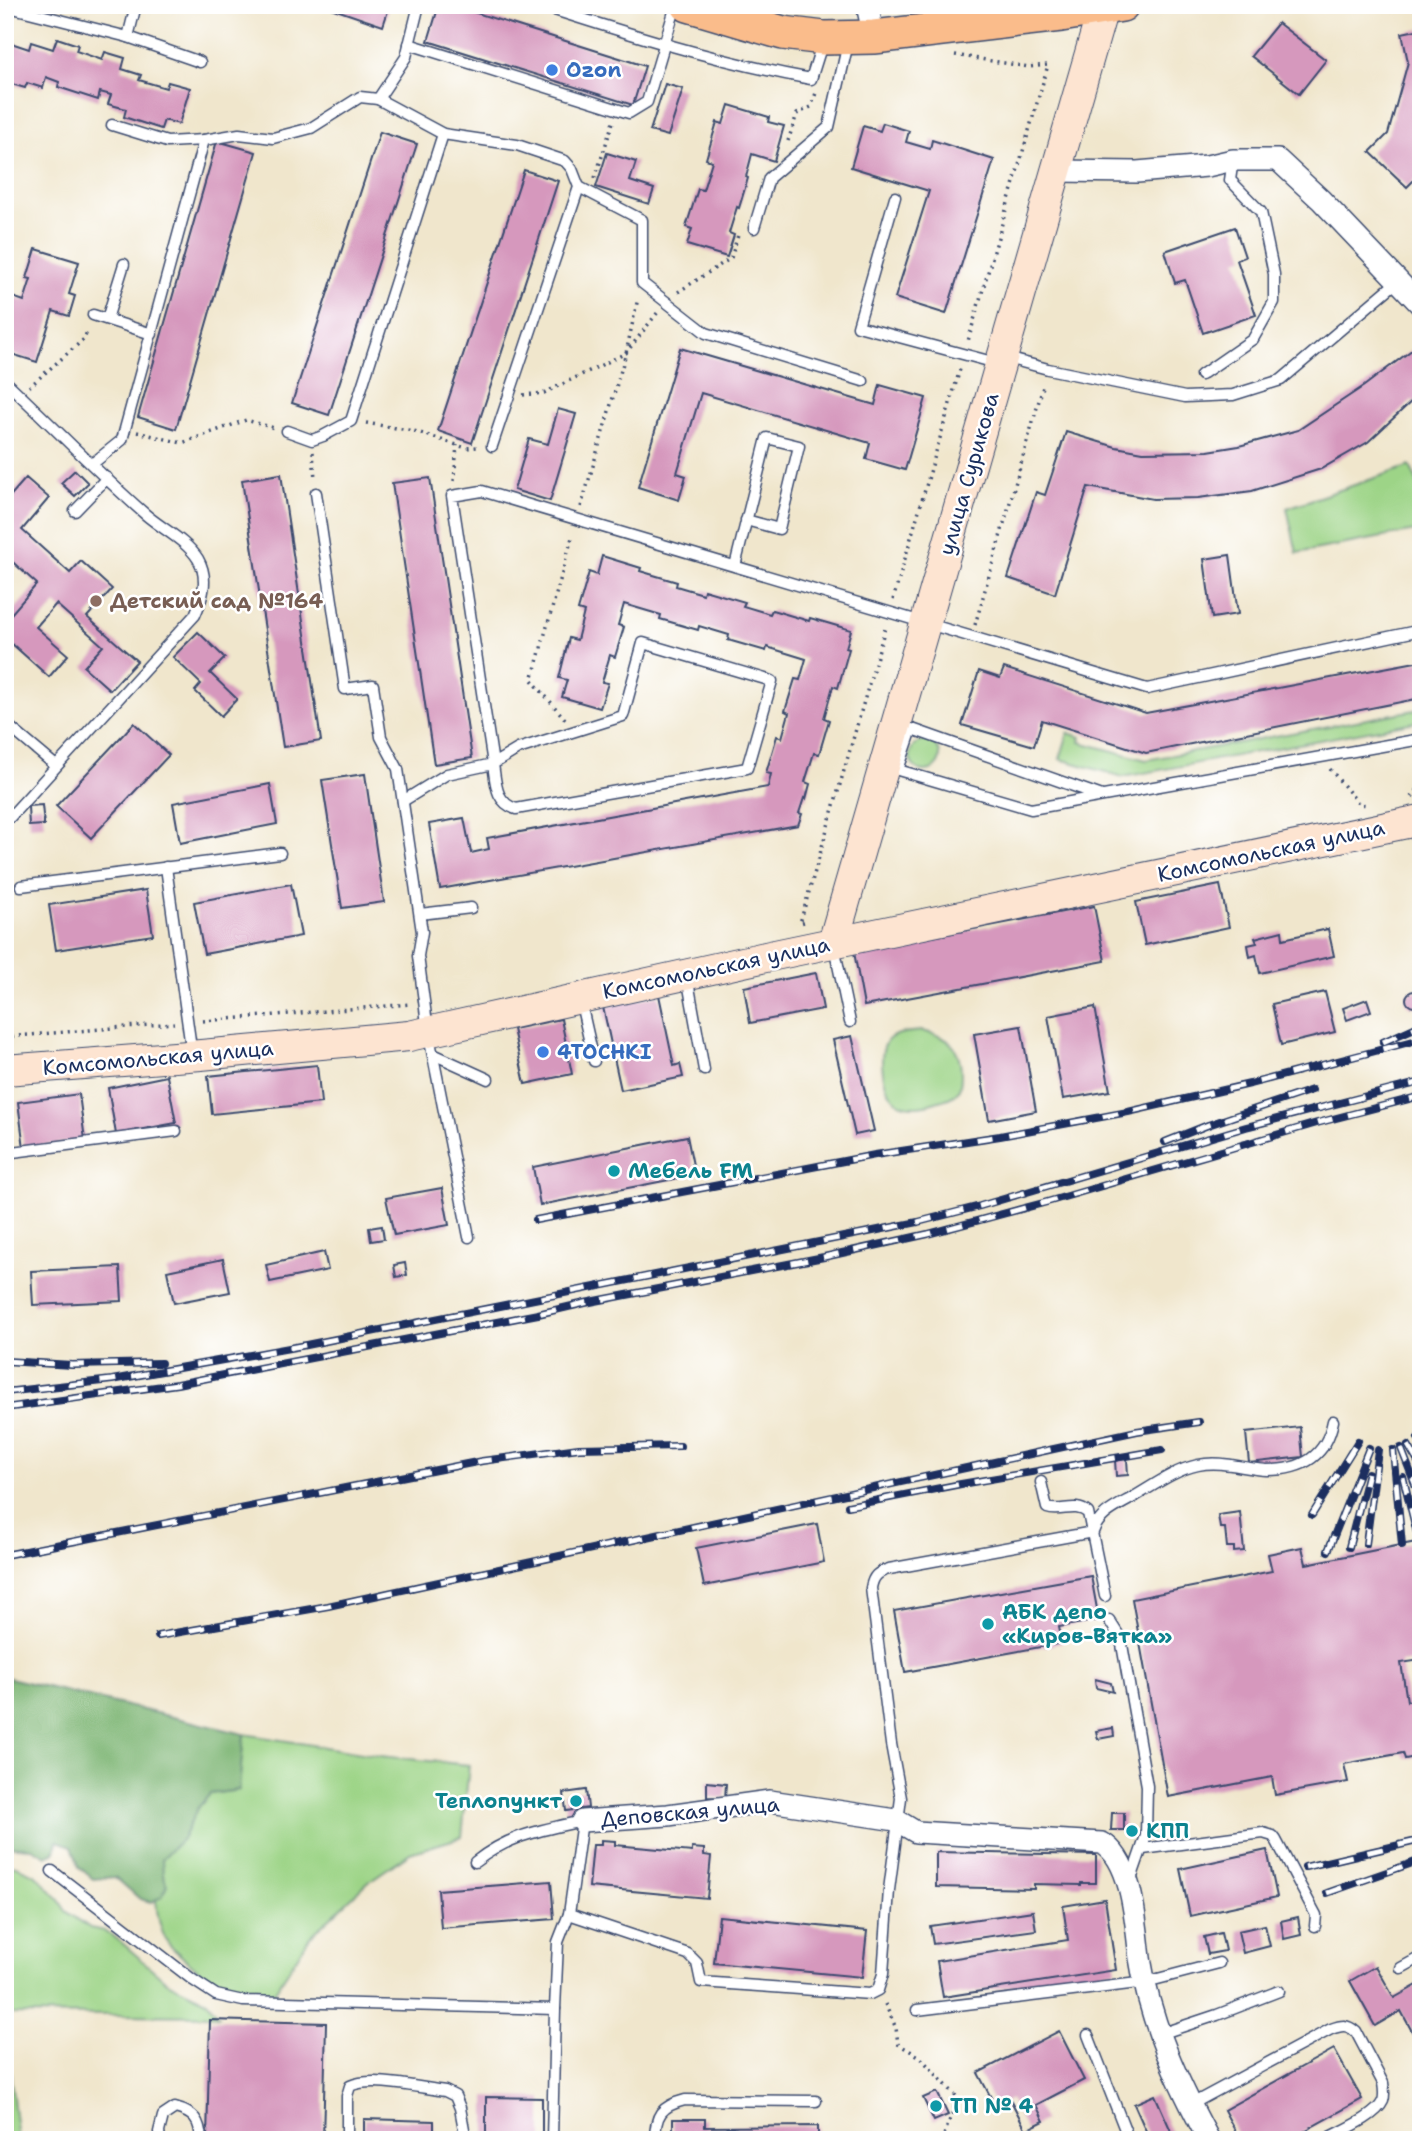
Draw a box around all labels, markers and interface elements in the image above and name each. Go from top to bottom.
place label: Ozon [566,56,621,84]
marker: Ozon [544,62,560,78]
street label: улица Сурикова [932,389,1006,559]
place label: Детский сад №164 [110,587,323,615]
marker: Детский сад №164 [88,593,104,609]
street label: Комсомольская улица [1155,813,1387,889]
street label: Комсомольская улица [600,930,832,1006]
street label: Комсомольская улица [41,1034,275,1082]
place label: 4TOCHKI [557,1038,652,1066]
marker: 4TOCHKI [535,1044,551,1060]
place label: Мебель FM [628,1157,754,1185]
marker: Мебель FM [606,1163,622,1179]
place label: АБК депо «Киров-Вятка» [1002,1598,1172,1650]
marker: АБК депо «Киров-Вятка» [980,1616,996,1632]
place label: Теплопункт [435,1787,562,1815]
street label: Деповская улица [599,1790,781,1834]
marker: Теплопункт [568,1793,584,1809]
place label: КПП [1146,1817,1189,1845]
marker: КПП [1124,1823,1140,1839]
place label: ТП № 4 [950,2092,1034,2120]
marker: ТП № 4 [928,2098,944,2114]

